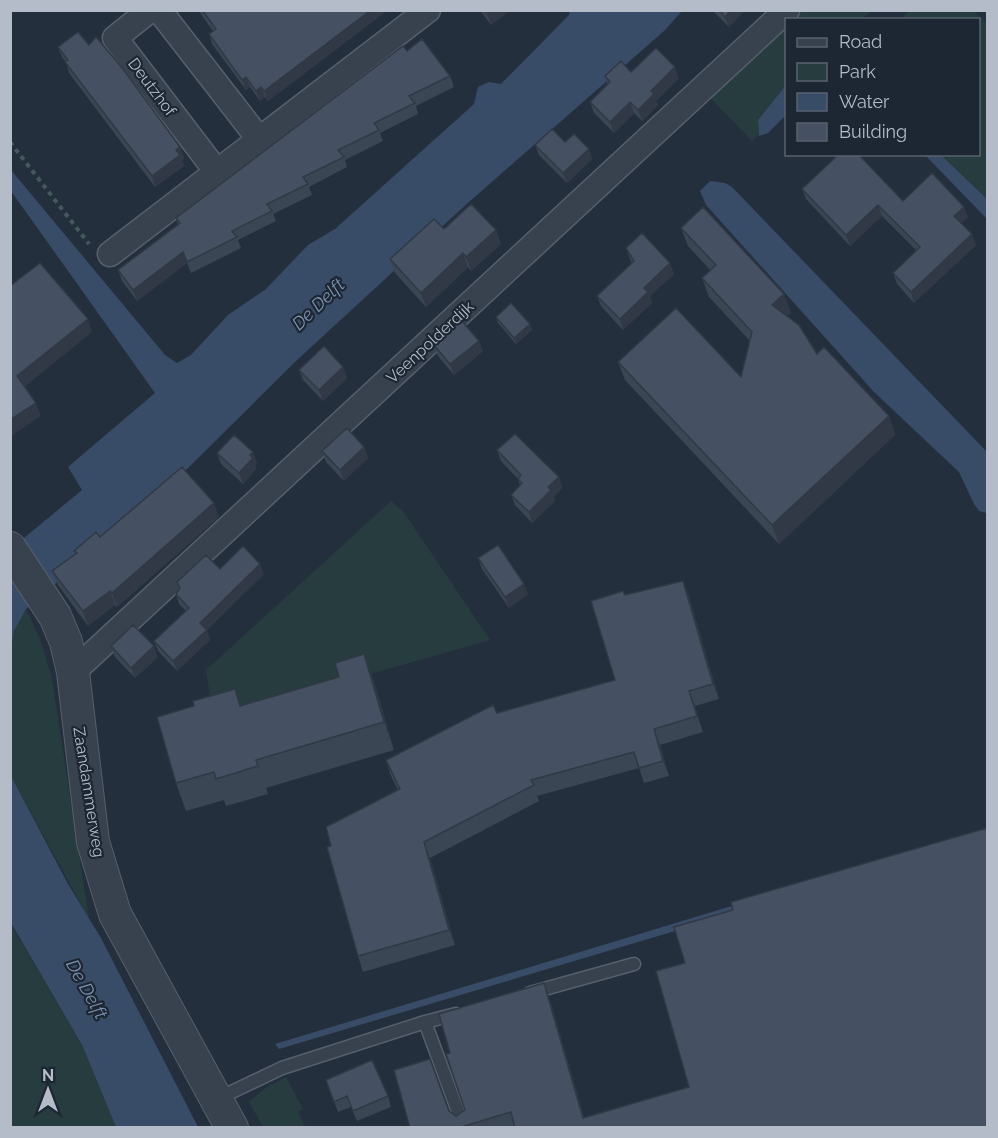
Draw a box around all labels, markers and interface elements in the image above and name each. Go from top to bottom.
legend [785,18,980,156]
text: Road [839,31,882,52]
street label: Deutzhof [124,54,180,120]
text: Park [839,61,876,82]
text: Water [839,91,890,112]
text: Building [839,121,907,142]
water label: De Delft [287,274,349,334]
street label: Veenpolderdijk [383,297,478,387]
street label: Zaandammerweg [69,725,109,859]
water label: De Delft [62,956,112,1023]
north arrow [18,1060,78,1120]
text: N [42,1066,54,1085]

